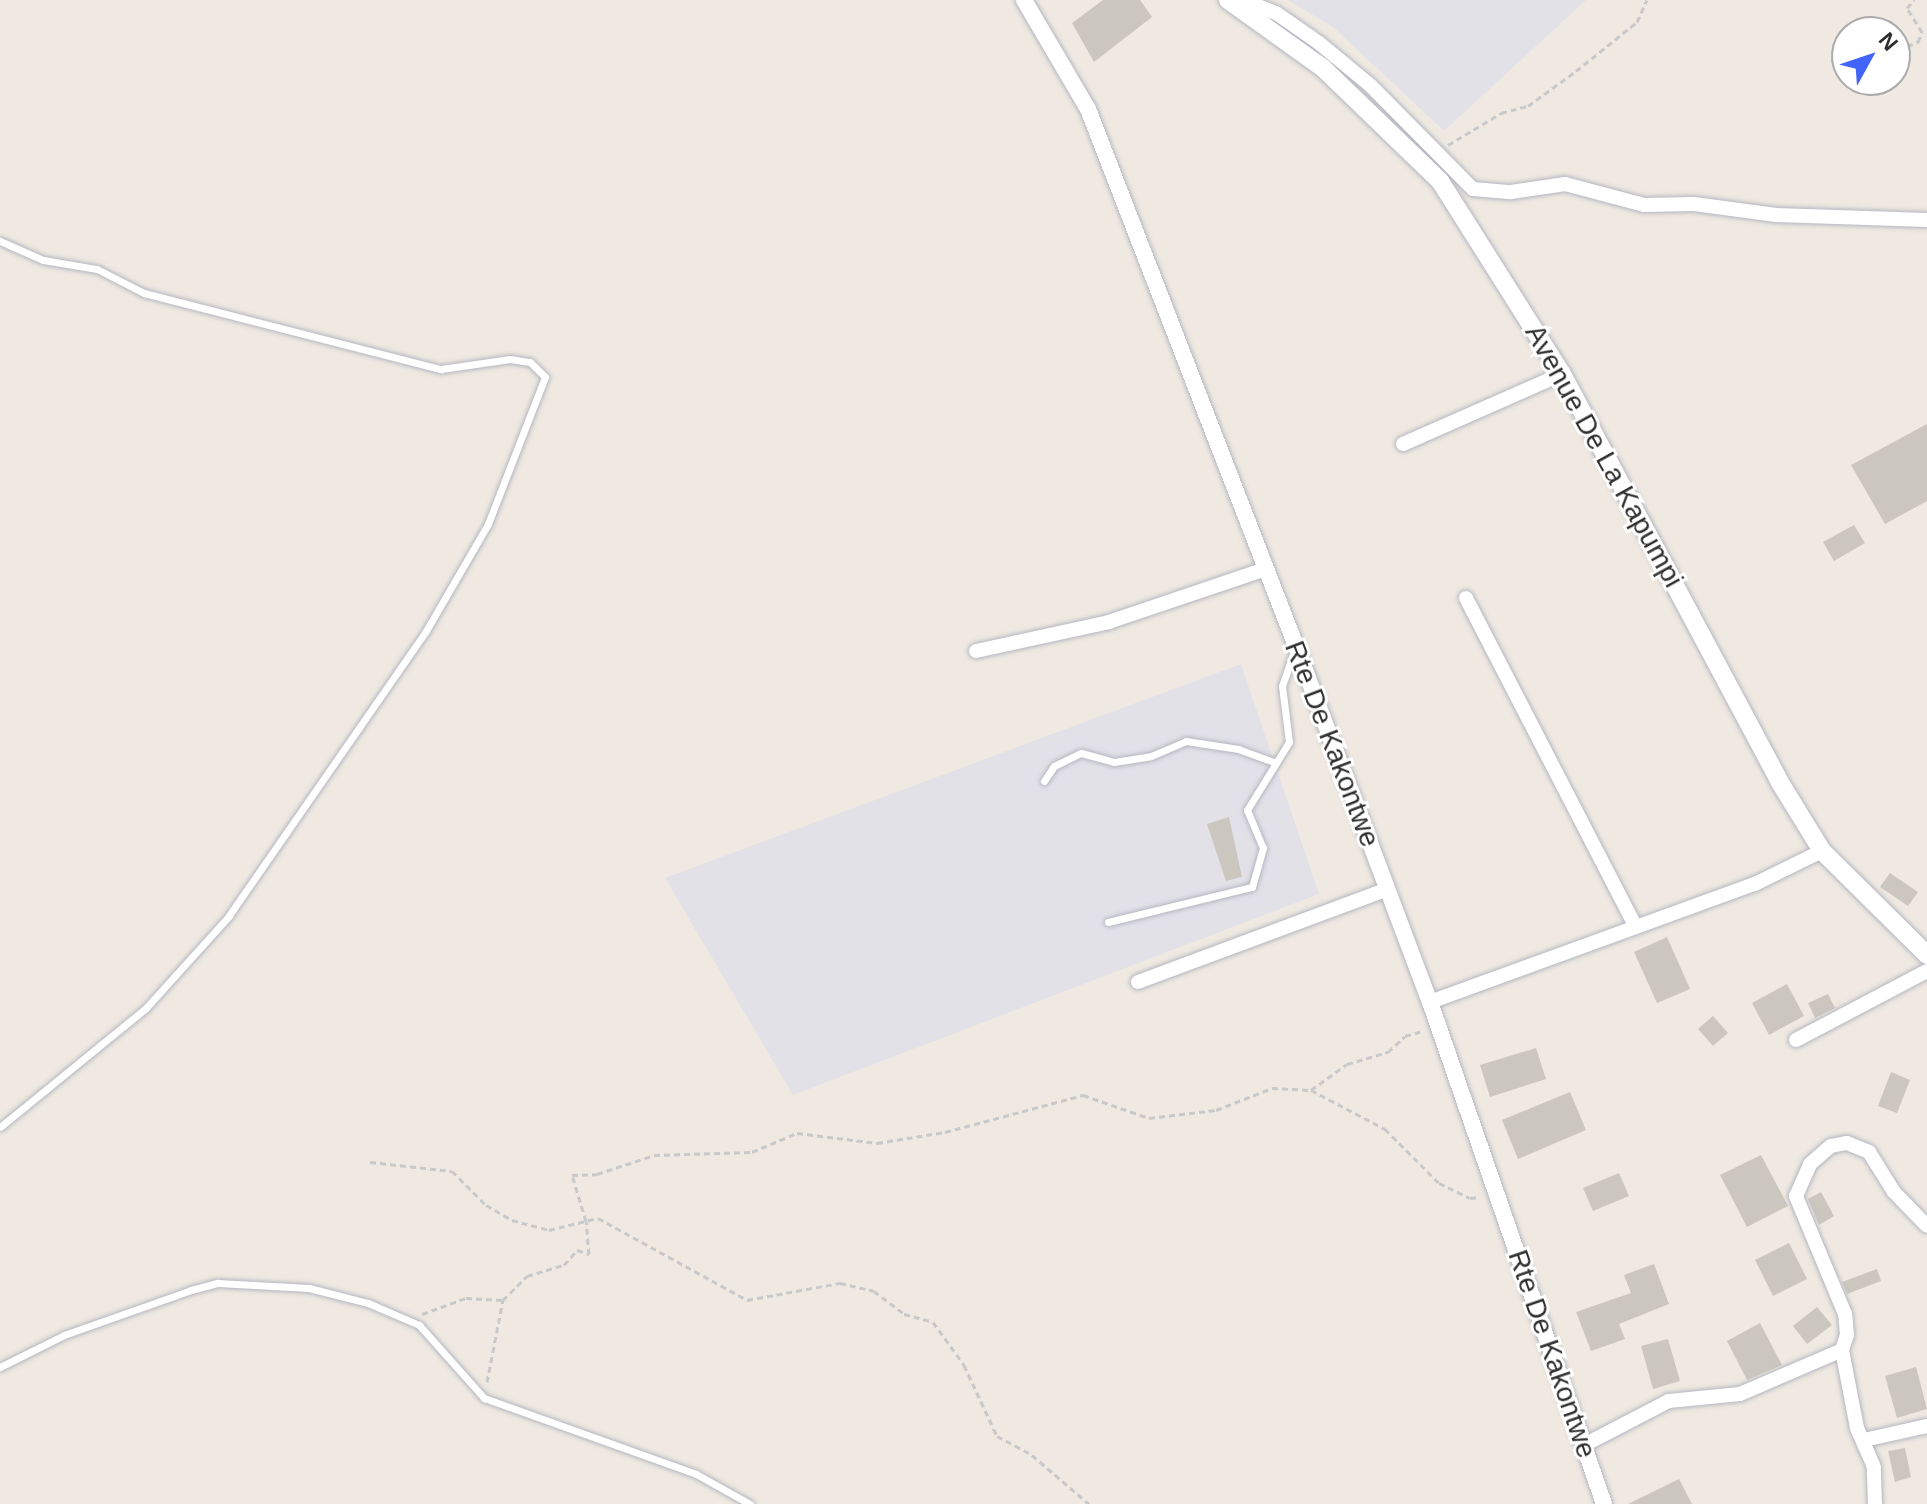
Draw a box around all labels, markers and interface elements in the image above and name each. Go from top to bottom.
north arrow [1831,16,1911,96]
text: N [1874,27,1903,56]
street label: Avenue De La Kapumpi [1518,319,1690,593]
street label: Rte De Kakontwe [1277,636,1387,852]
street label: Rte De Kakontwe [1501,1246,1603,1462]

